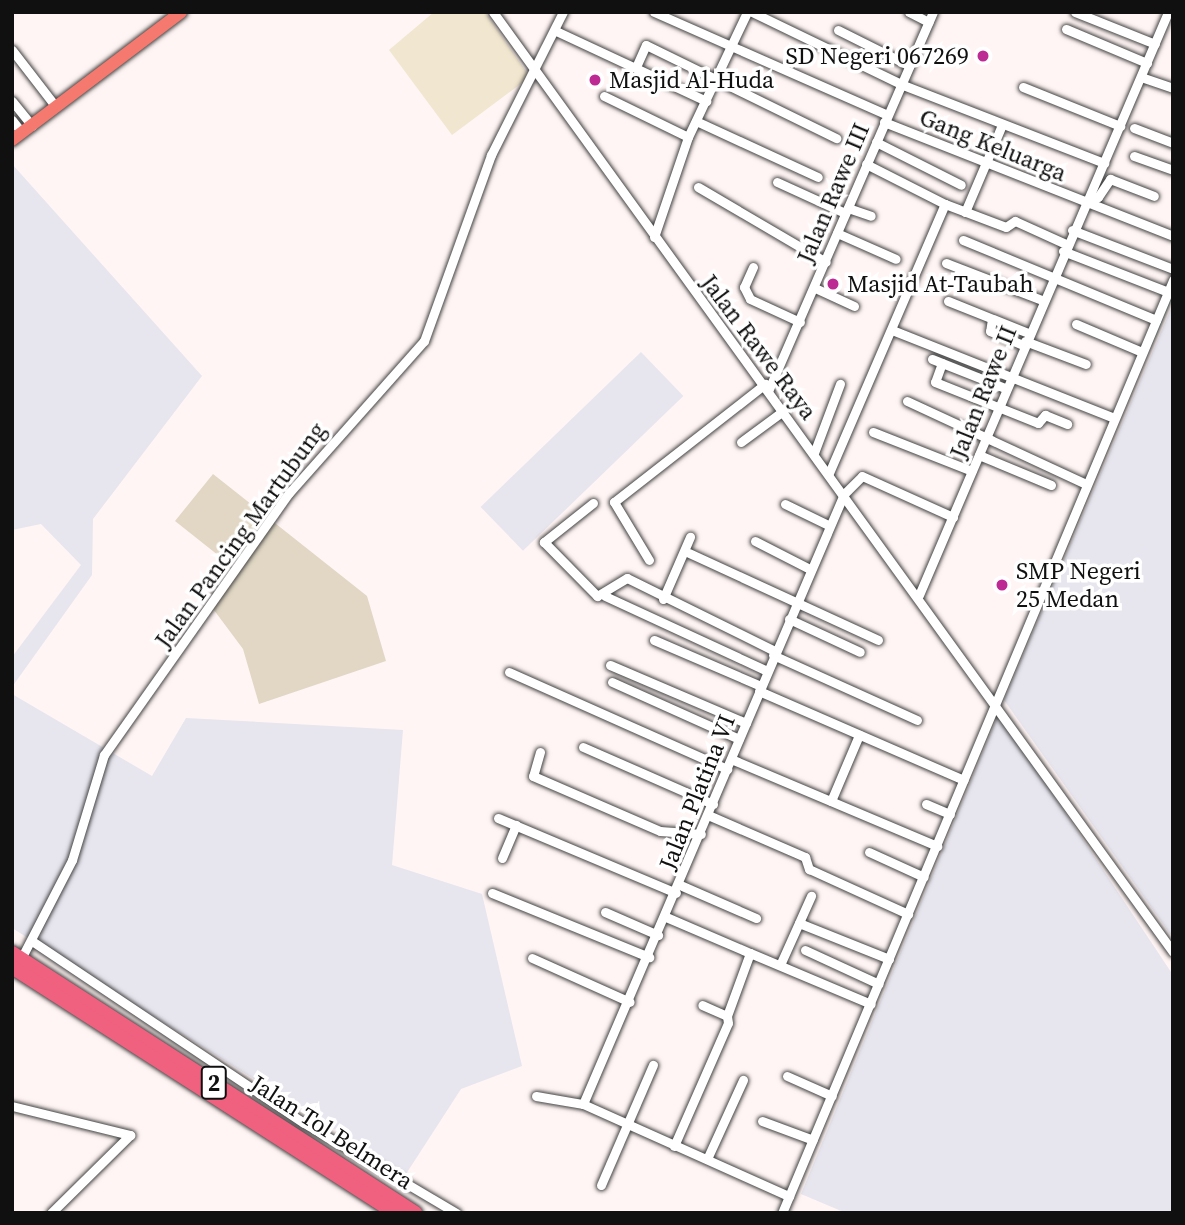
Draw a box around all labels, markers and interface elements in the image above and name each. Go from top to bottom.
place label: SD Negeri 067269 [785,42,969,70]
marker: SD Negeri 067269 [975,48,991,64]
place label: Masjid Al-Huda [609,66,774,94]
marker: Masjid Al-Huda [587,72,603,88]
street label: Gang Keluarga [915,102,1071,188]
street label: Jalan Rawe III [791,119,875,267]
street label: Jalan Rawe Raya [695,269,823,425]
place label: Masjid At-Taubah [847,270,1034,298]
marker: Masjid At-Taubah [825,276,841,292]
street label: Jalan Rawe II [943,321,1023,463]
street label: Jalan Pancing Martubung [148,416,332,654]
place label: SMP Negeri 25 Medan [1016,557,1141,613]
marker: SMP Negeri 25 Medan [994,577,1010,593]
street label: Jalan Platina VI [653,710,741,874]
road number: 2 [200,1064,228,1102]
street label: Jalan Tol Belmera [245,1069,419,1195]

